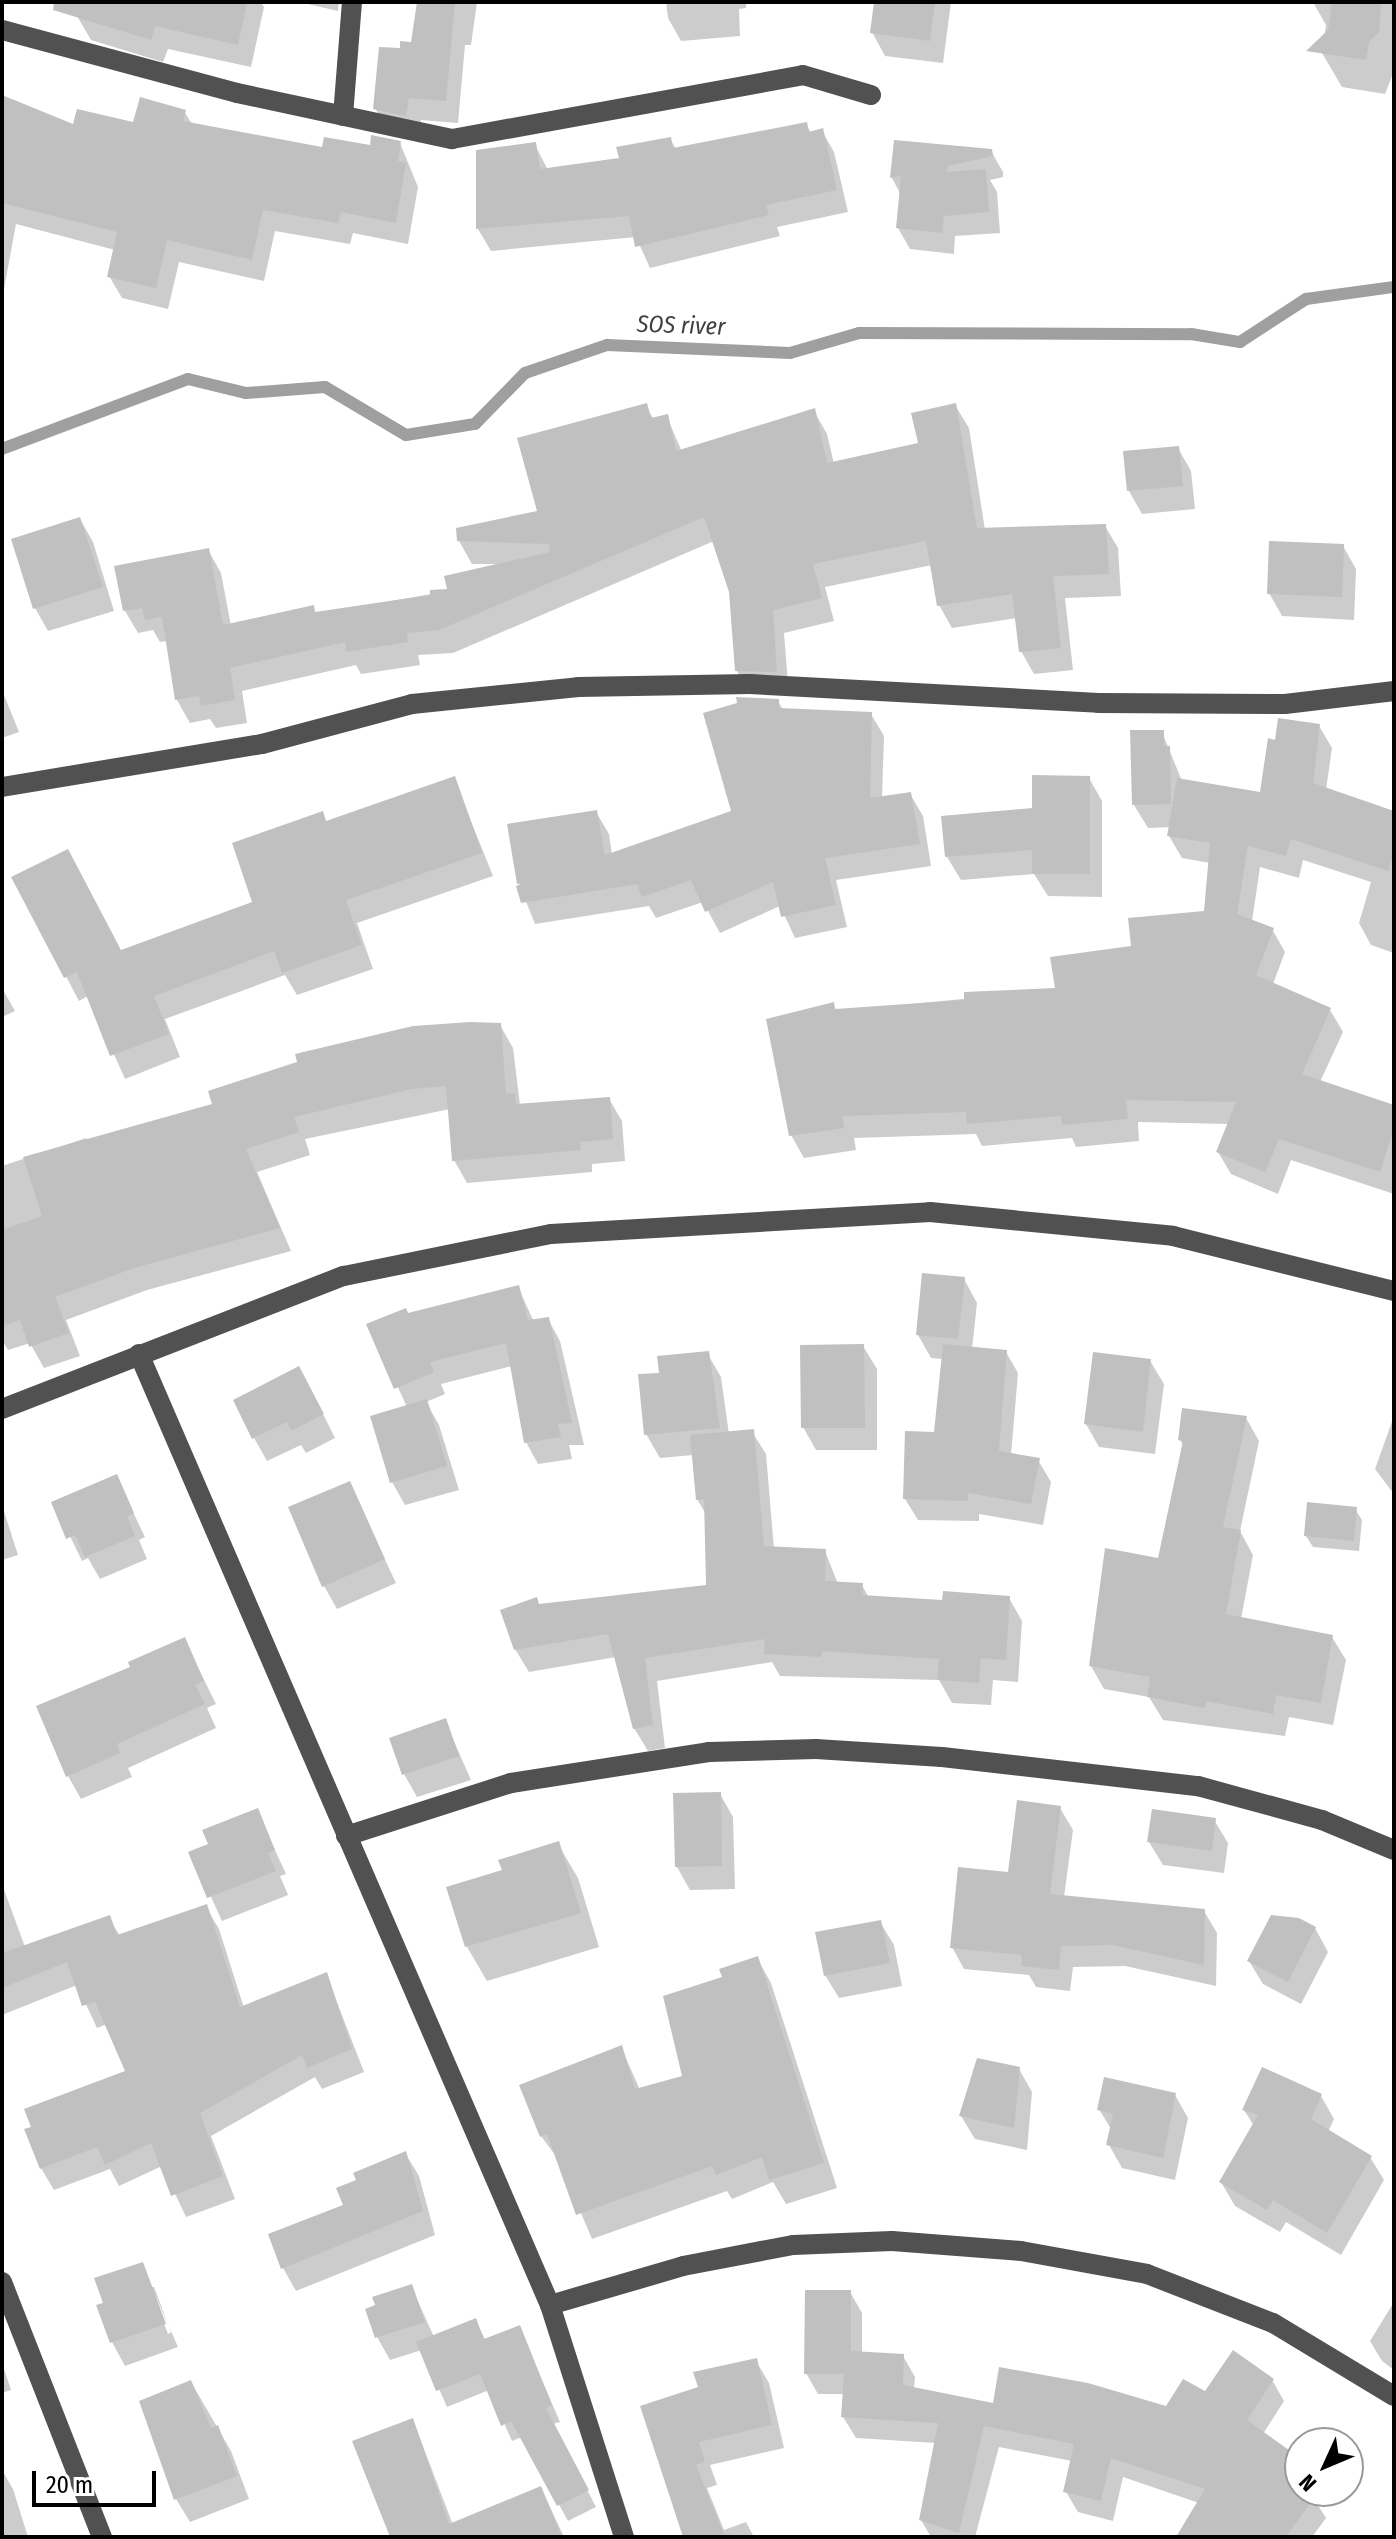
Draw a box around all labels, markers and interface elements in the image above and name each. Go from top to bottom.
water label: SOS river [636,310,726,342]
north arrow [1284,2427,1364,2507]
scale bar [36,2455,160,2505]
text: N [1294,2469,1322,2497]
text: 20 m [46,2471,93,2499]

